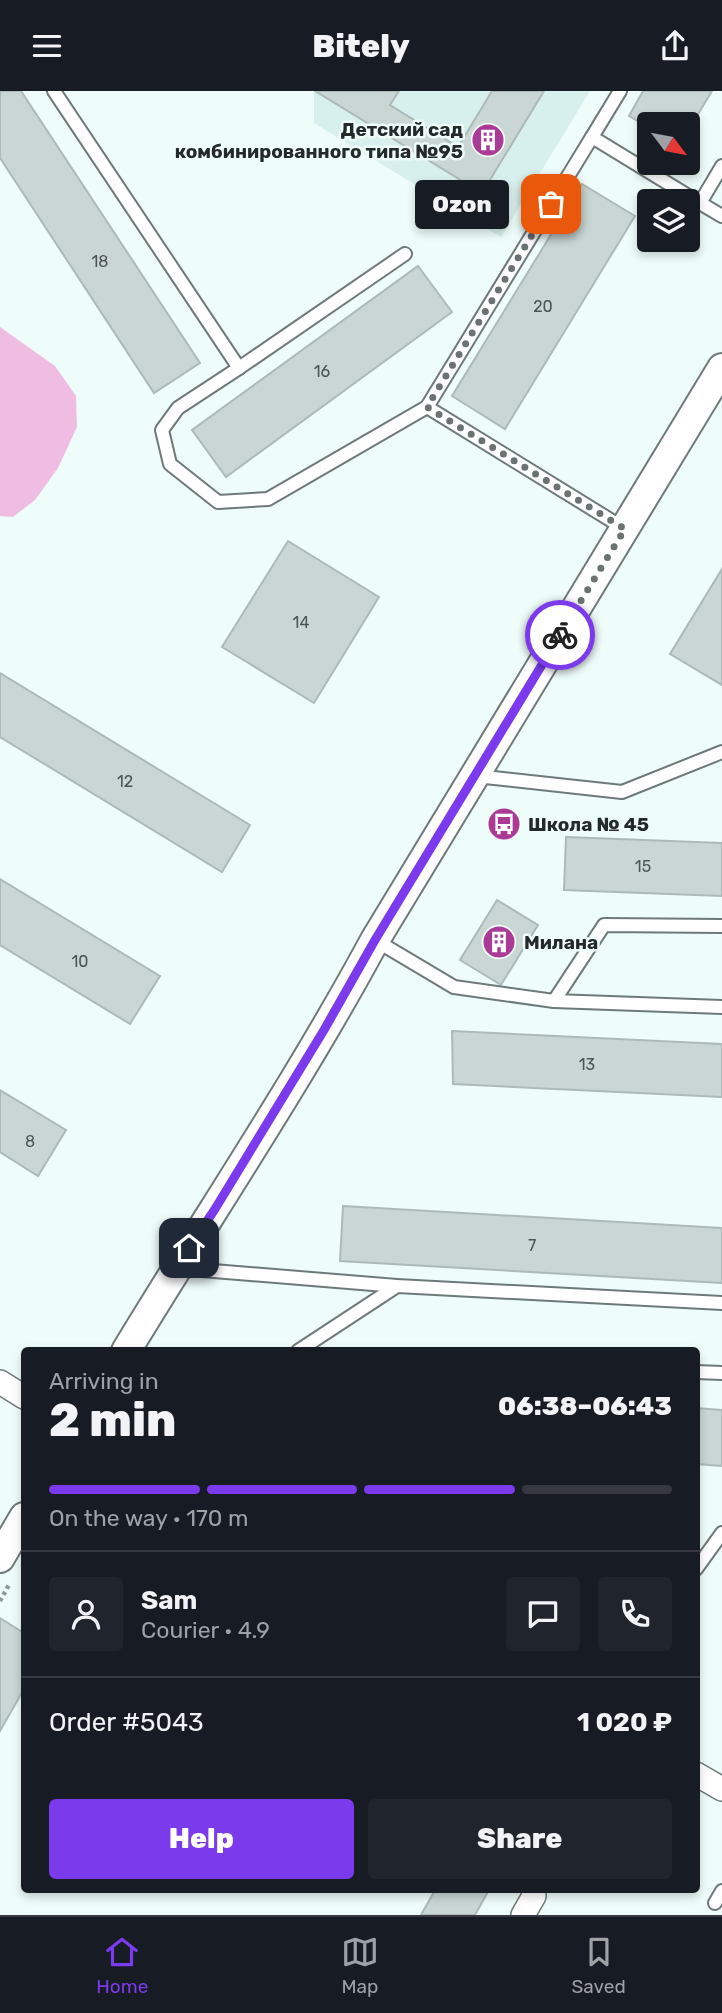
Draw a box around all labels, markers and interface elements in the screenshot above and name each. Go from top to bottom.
icon: menu [28,27,66,65]
text: Bitely [312,27,410,65]
icon: share [656,27,694,65]
north arrow [637,112,700,175]
map controls [637,112,700,252]
place label: Детский сад комбинированного типа №95 [175,118,464,163]
building icon: Детский сад комбинированного типа №95 [469,121,507,159]
pin [521,174,581,234]
callout: Ozon [414,179,509,229]
icon: bag [532,185,570,223]
button: layers [637,189,700,252]
text: Ozon [432,190,492,218]
house number: 18 [91,252,109,271]
house number: 20 [533,297,553,316]
house number: 16 [314,362,331,381]
courier [525,600,595,670]
house number: 14 [293,613,309,632]
icon: bike [541,616,579,654]
house number: 12 [117,772,133,791]
bus stop icon: Школа № 45 [485,805,523,843]
place label: Школа № 45 [528,813,649,836]
house number: 15 [635,857,651,876]
building icon: Милана [480,923,518,961]
place label: Милана [524,931,598,954]
house number: 10 [71,952,89,971]
house number: 13 [579,1055,595,1074]
house number: 8 [25,1132,35,1151]
pin [159,1218,219,1278]
icon: home [170,1229,208,1267]
house number: 7 [528,1236,536,1255]
text: Arriving in [49,1367,159,1395]
text: 06:38–06:43 [498,1391,672,1422]
text: 2 min [49,1393,176,1448]
text: On the way · 170 m [49,1504,248,1532]
button: person [49,1577,123,1651]
button: chat [506,1577,580,1651]
button: phone [598,1577,672,1651]
text: Sam [141,1585,197,1616]
text: Courier · 4.9 [141,1616,270,1644]
text: Order #5043 [49,1707,204,1738]
text: 1 020 ₽ [577,1707,672,1738]
button: Help [49,1799,354,1879]
button: Share [368,1799,672,1879]
tab: Home [96,1933,148,1998]
tab: Map [341,1933,379,1998]
tab: Saved [571,1933,626,1998]

